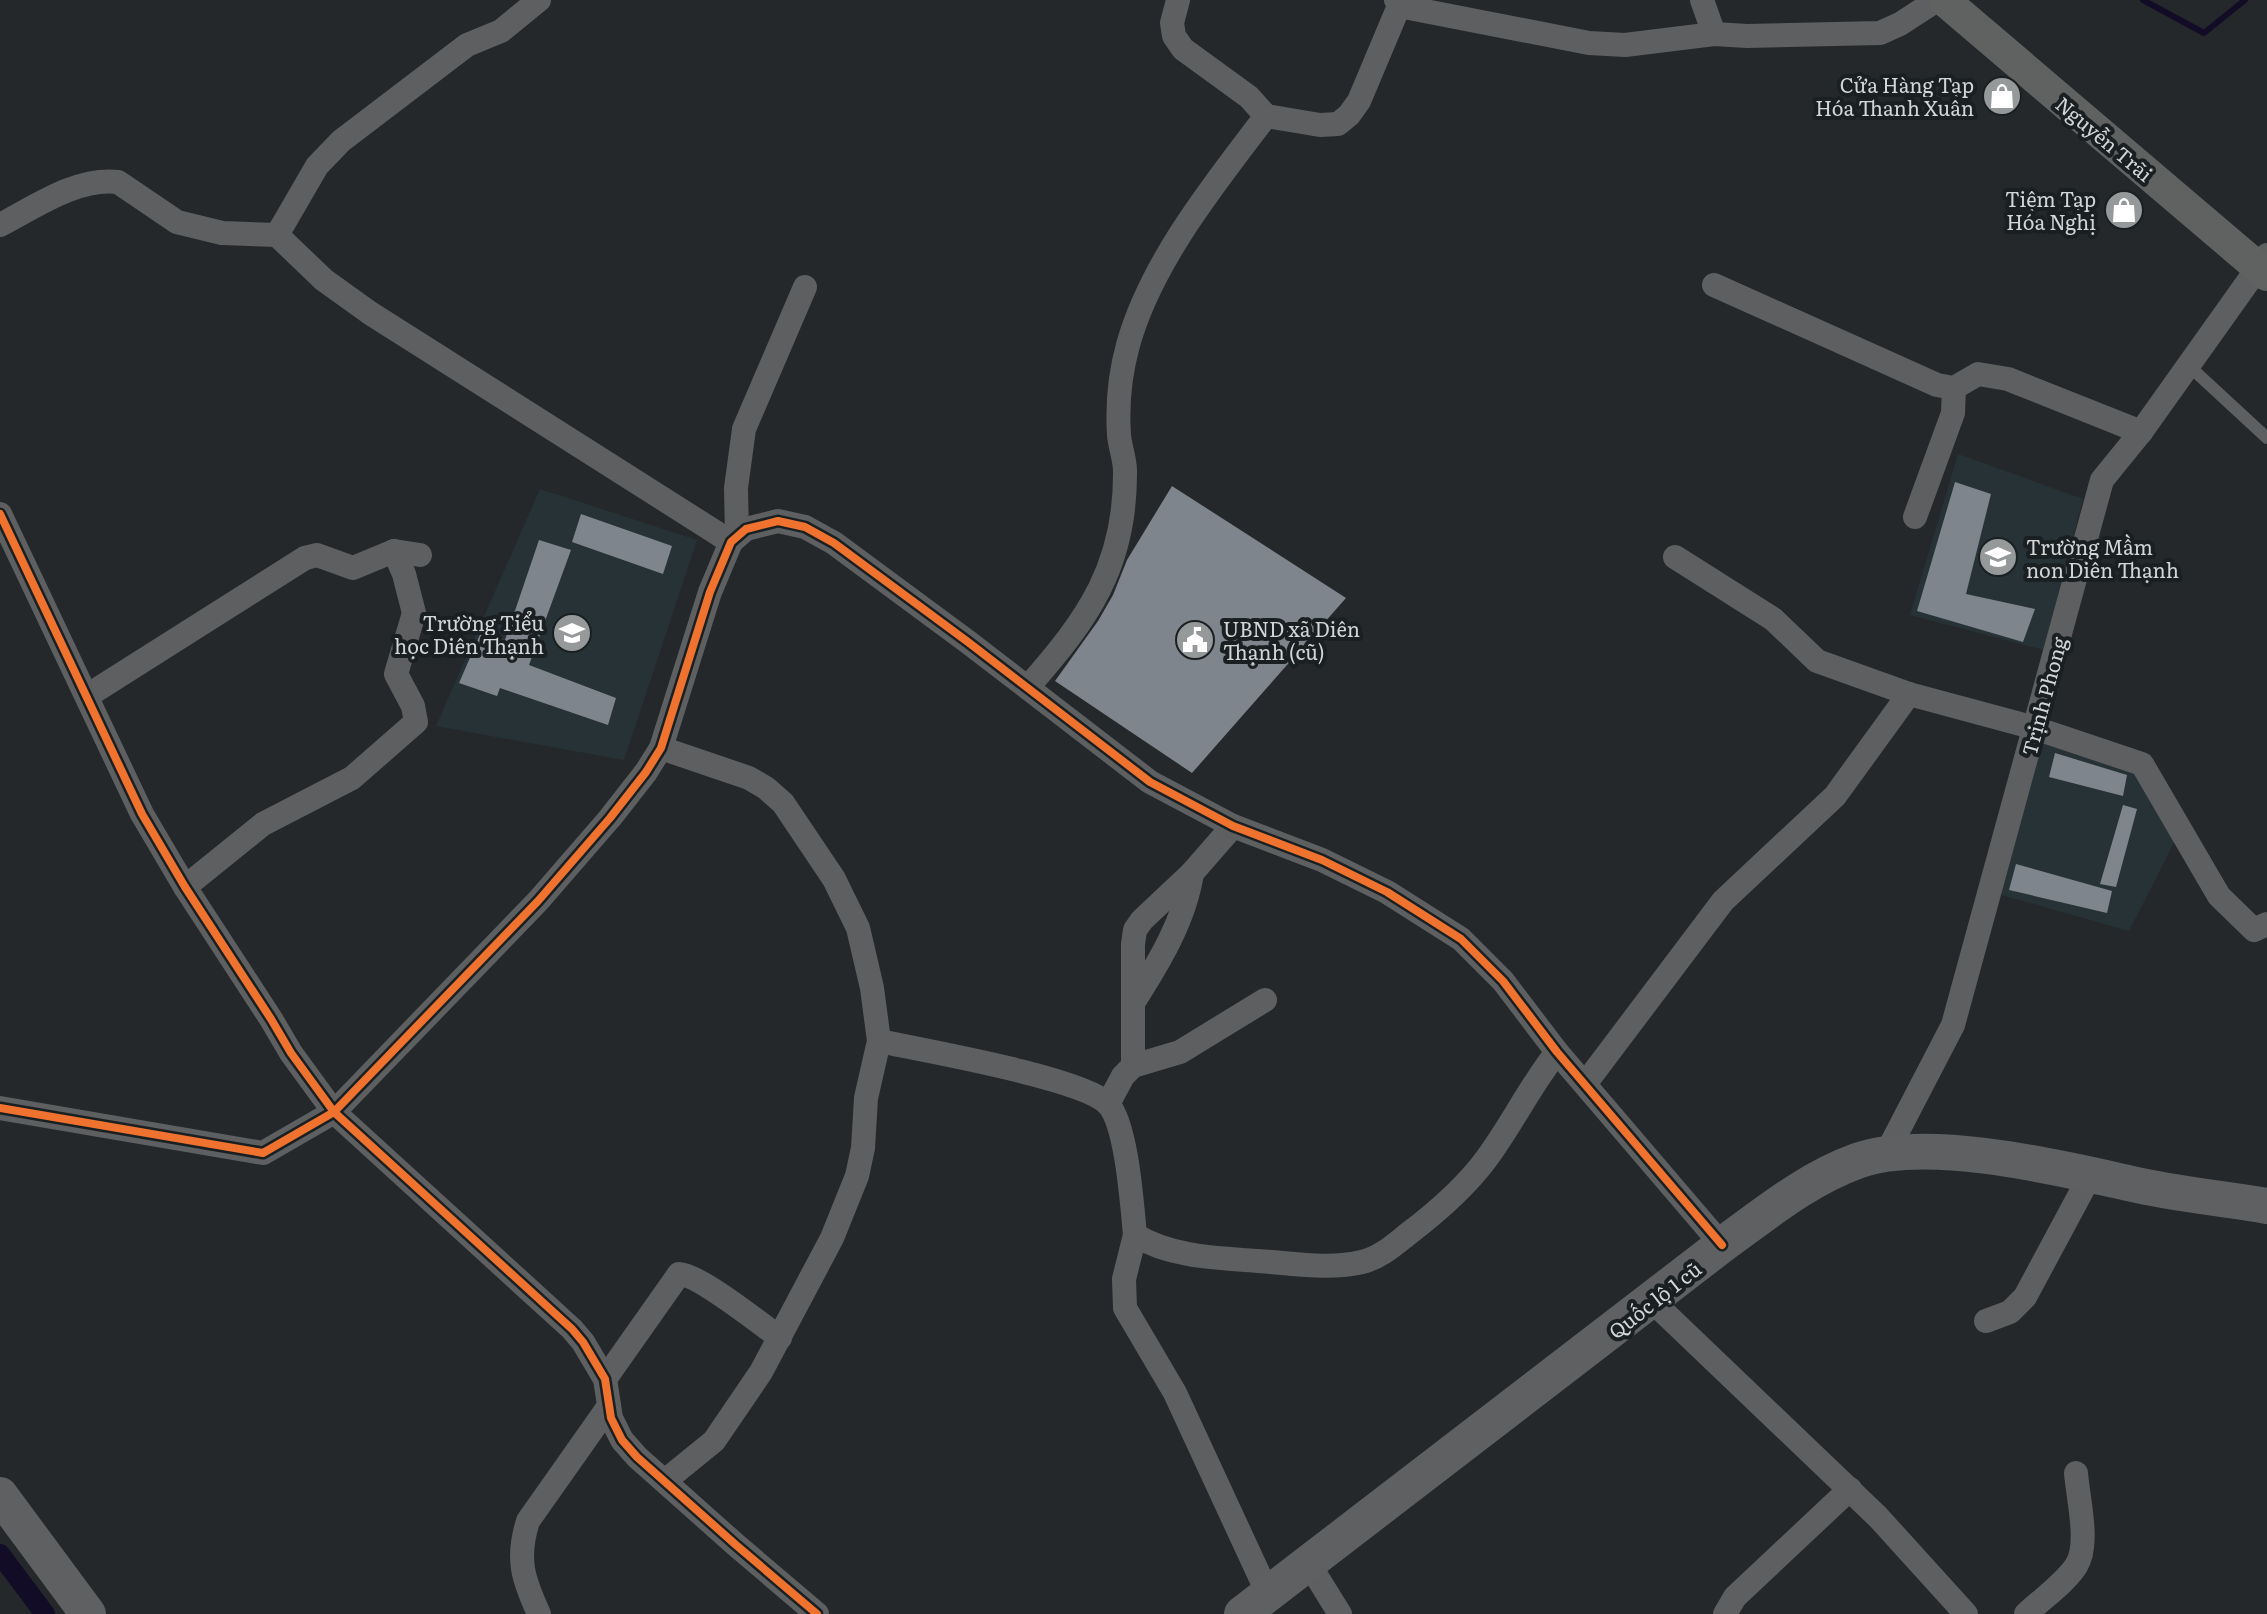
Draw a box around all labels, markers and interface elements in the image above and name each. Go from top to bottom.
place label: Cửa Hàng Tạp Hóa Thanh Xuân [1815,69,1974,122]
shop icon: Cửa Hàng Tạp Hóa Thanh Xuân [1981,75,2023,117]
street label: Nguyễn Trãi [2050,88,2160,188]
place label: Tiệm Tạp Hóa Nghị [2005,183,2096,236]
shop icon: Tiệm Tạp Hóa Nghị [2103,189,2145,231]
place label: Trường Mầm non Diên Thạnh [2026,531,2179,584]
school or university icon: Trường Mầm non Diên Thạnh [1977,536,2019,578]
place label: Trường Tiểu học Diên Thạnh [394,607,544,660]
school or university icon: Trường Tiểu học Diên Thạnh [551,612,593,654]
place label: UBND xã Diên Thạnh (cũ) [1223,613,1360,666]
public building icon: UBND xã Diên Thạnh (cũ) [1174,619,1216,661]
street label: Trịnh Phong [2013,632,2073,759]
street label: Quốc lộ 1 cũ [1601,1253,1707,1345]

